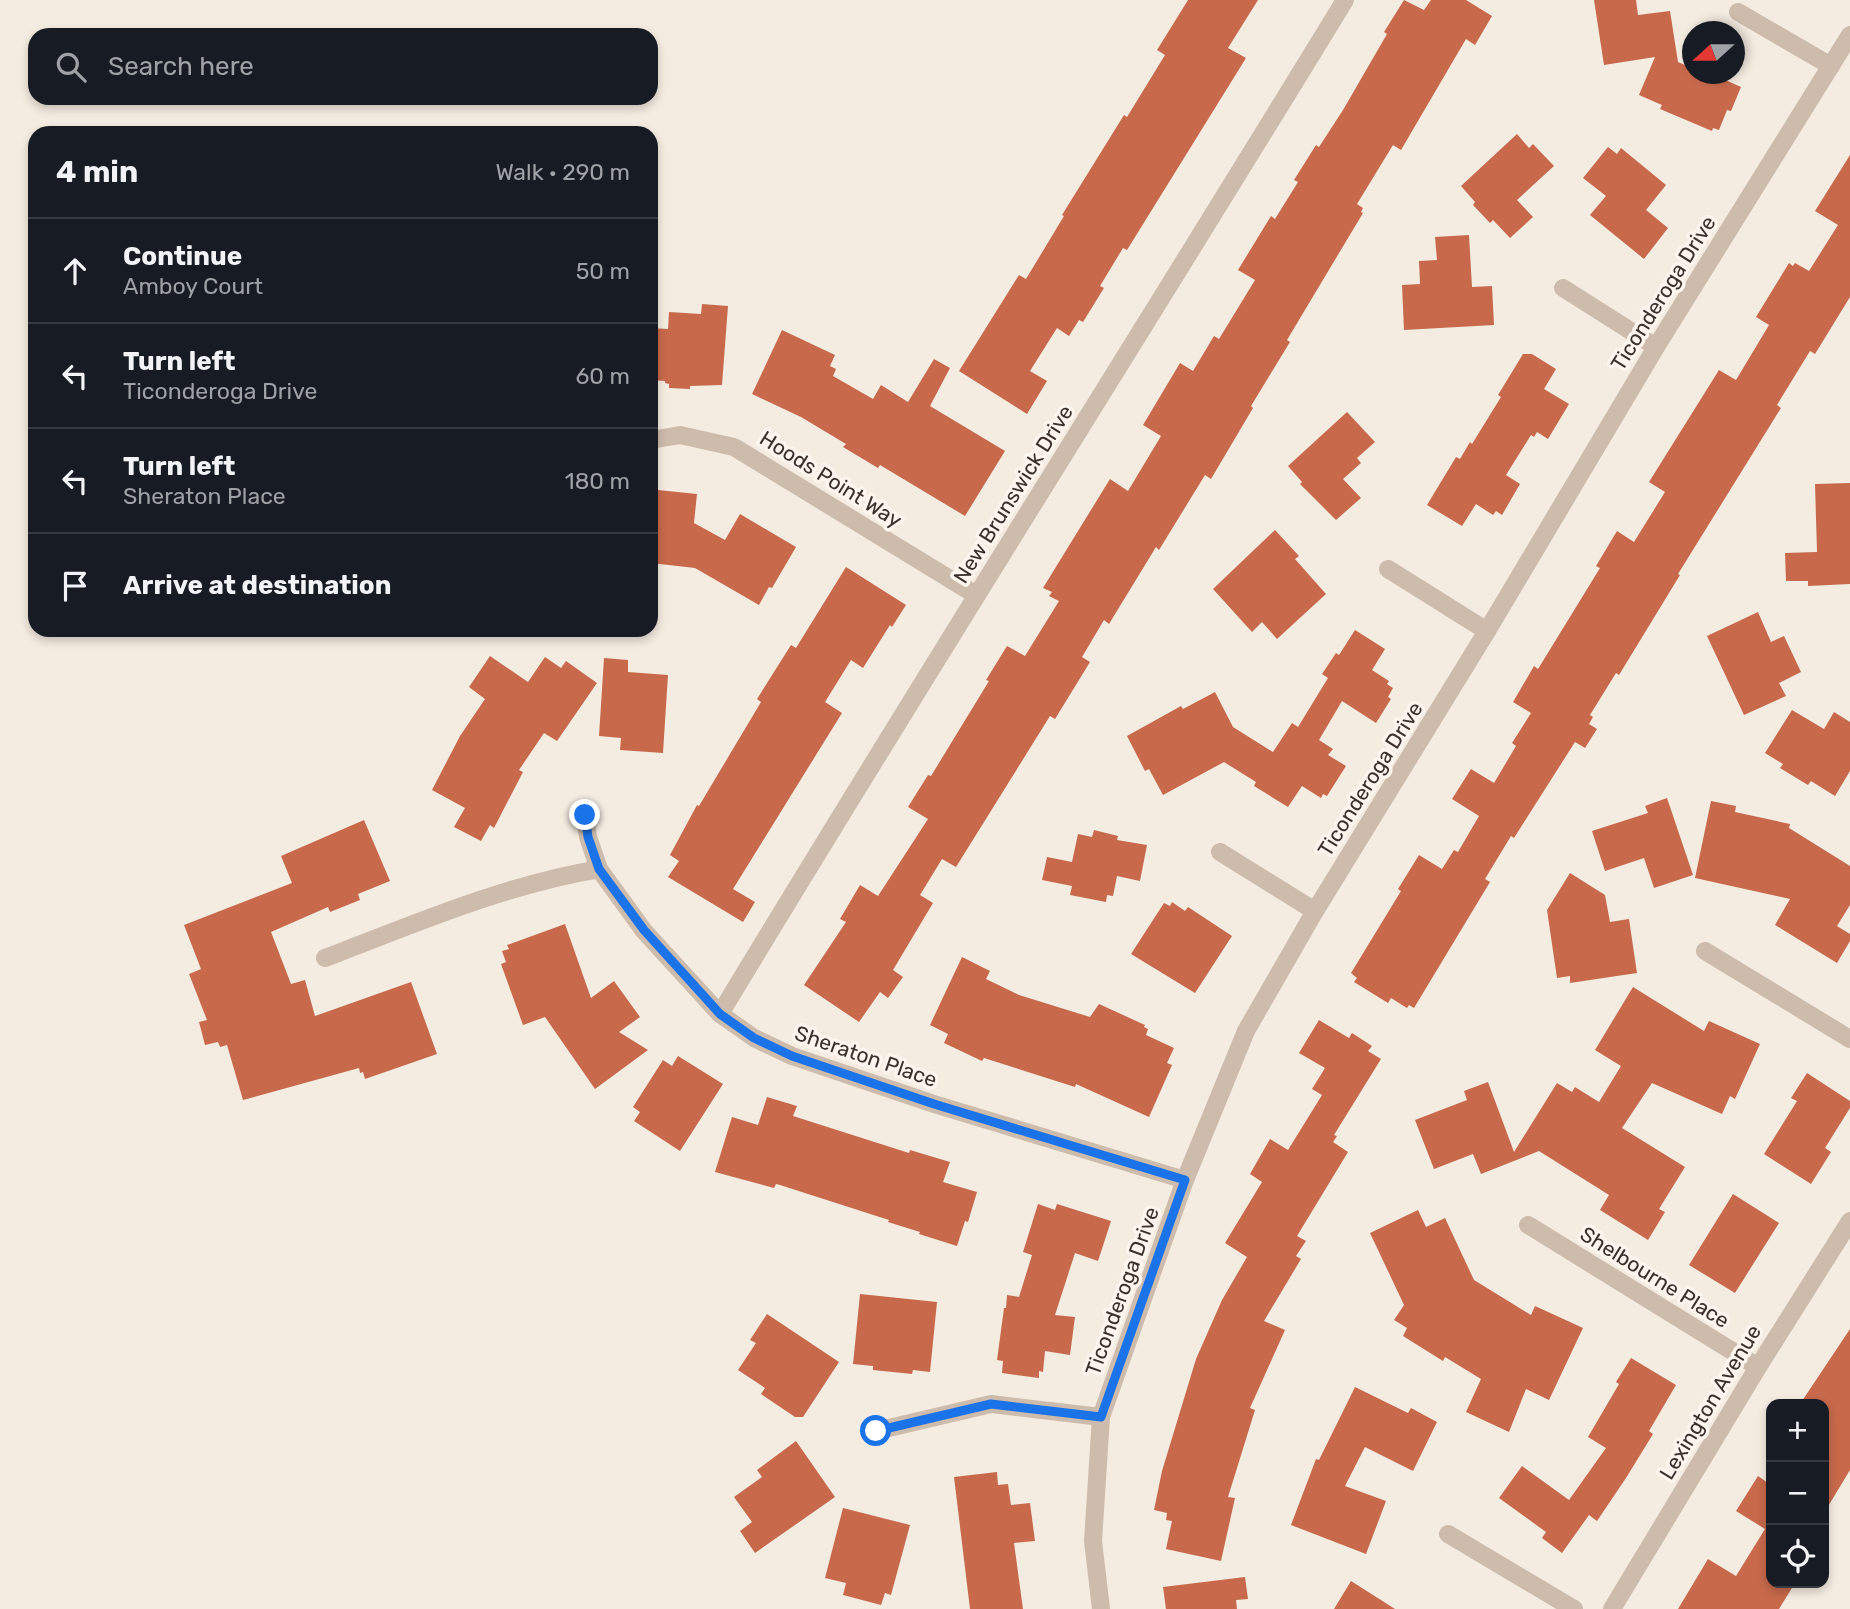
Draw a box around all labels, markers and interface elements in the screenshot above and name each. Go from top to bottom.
north arrow [1682,21,1745,84]
search box [28,28,658,105]
icon: search [52,48,90,86]
text: Search here [108,51,254,82]
text: 4 min [56,154,138,190]
text: Walk · 290 m [495,158,630,186]
street label: Ticonderoga Drive [1605,211,1721,375]
text: Continue [123,241,242,272]
icon: ahead [56,252,94,290]
text: 50 m [576,257,630,285]
text: Amboy Court [123,272,263,300]
text: Turn left [123,346,235,377]
icon: left [56,357,94,395]
text: 60 m [575,362,630,390]
text: Ticonderoga Drive [123,377,317,405]
street label: New Brunswick Drive [948,400,1078,588]
street label: Hoods Point Way [755,425,907,533]
text: Turn left [123,451,235,482]
icon: left [56,462,94,500]
text: 180 m [565,467,630,495]
text: Sheraton Place [123,482,286,510]
icon: arrive [56,567,94,605]
text: Arrive at destination [123,570,391,601]
street label: Ticonderoga Drive [1312,697,1428,861]
route end [569,799,600,830]
street label: Sheraton Place [792,1020,940,1092]
street label: Ticonderoga Drive [1080,1203,1164,1379]
street label: Shelbourne Place [1576,1221,1734,1333]
street label: Lexington Avenue [1654,1320,1766,1484]
map controls [1766,1399,1829,1588]
button: + [1766,1399,1829,1462]
route start [860,1415,891,1446]
button: − [1766,1462,1829,1525]
button: locate [1766,1525,1829,1588]

